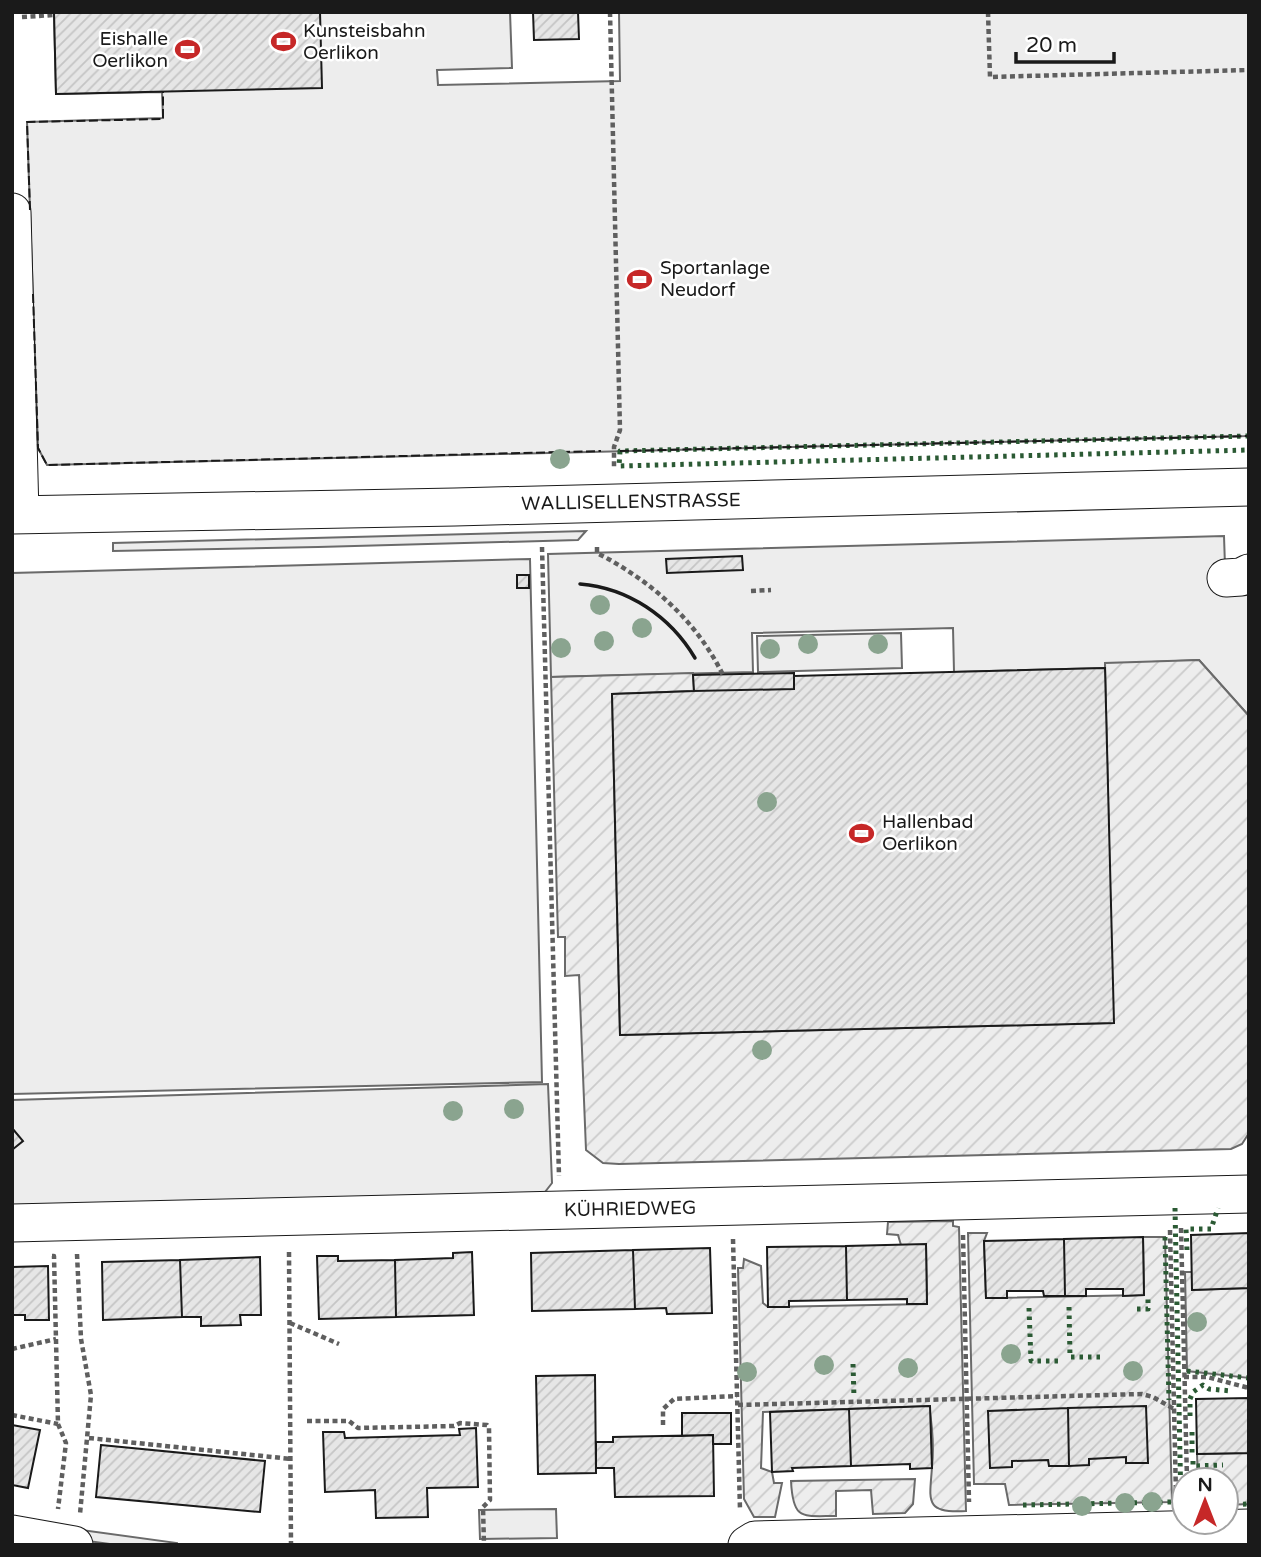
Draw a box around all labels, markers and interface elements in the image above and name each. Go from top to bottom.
place label: Kunsteisbahn Oerlikon [303,20,425,64]
scale bar [1016,21,1114,65]
place label: Eishalle Oerlikon [92,28,168,72]
sports icon: Kunsteisbahn Oerlikon [269,28,297,56]
text: 20 m [1026,33,1077,58]
sports icon: Eishalle Oerlikon [174,36,202,64]
place label: Sportanlage Neudorf [660,257,770,301]
sports icon: Sportanlage Neudorf [626,265,654,293]
street label: WALLISELLENSTRASSE [521,489,741,515]
place label: Hallenbad Oerlikon [882,811,973,855]
sports icon: Hallenbad Oerlikon [848,819,876,847]
street label: KÜHRIEDWEG [564,1197,696,1221]
north arrow [1170,1466,1240,1536]
text: N [1197,1474,1213,1496]

